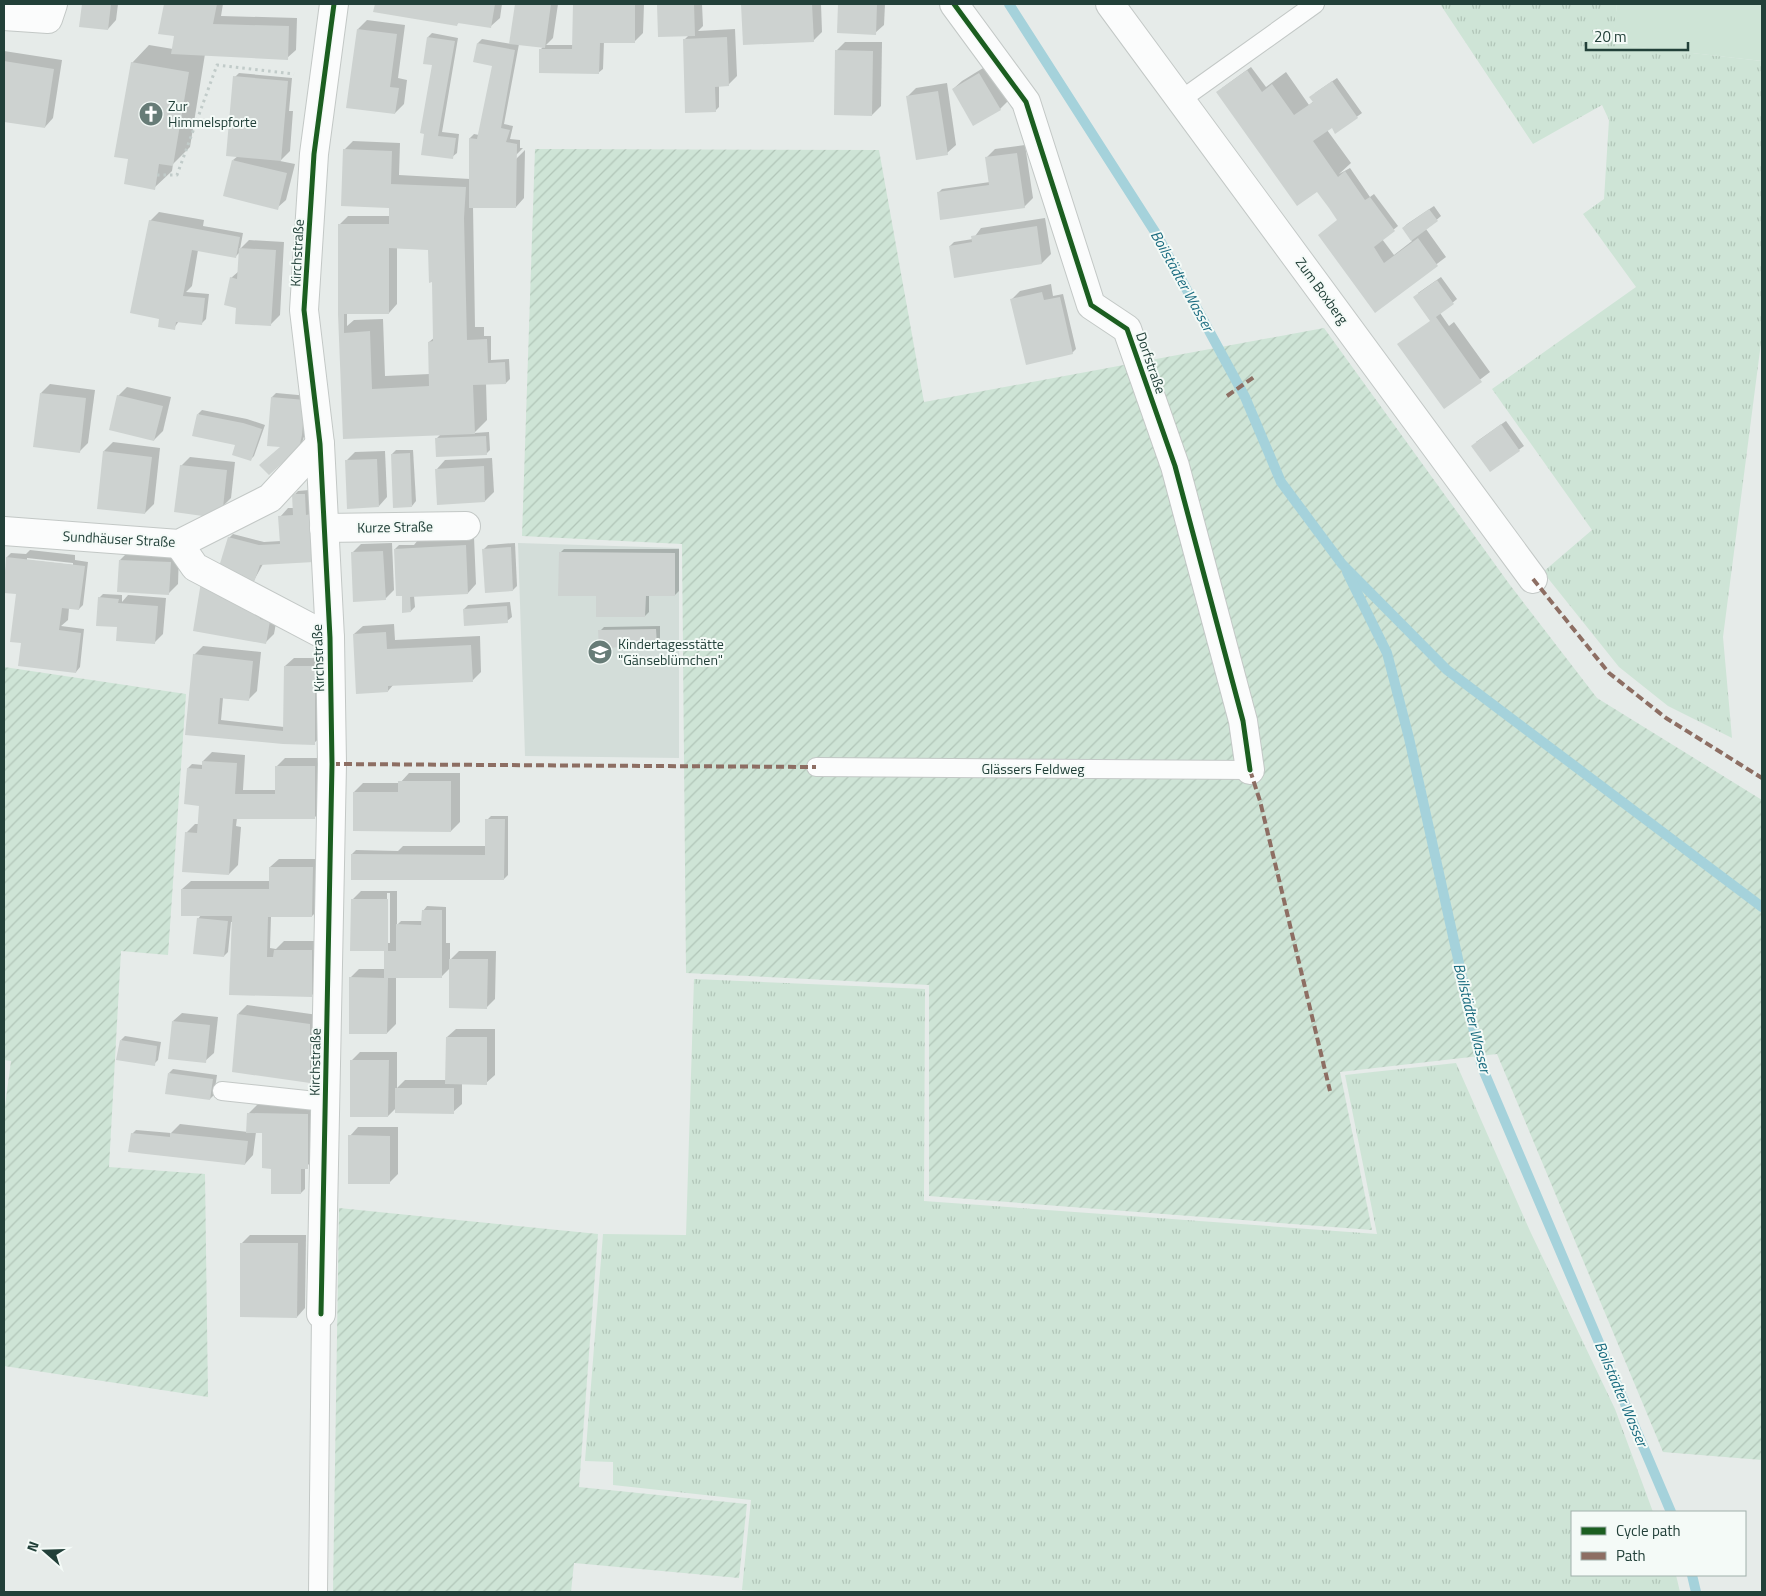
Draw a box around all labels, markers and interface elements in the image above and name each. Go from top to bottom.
scale bar [1586,20,1688,52]
text: 20 m [1594,25,1627,48]
place label: Zur Himmelspforte [168,95,257,132]
church icon: Zur Himmelspforte [138,101,164,127]
street label: Kirchstraße [284,219,309,287]
water label: Boilstädter Wasser [1145,226,1221,337]
street label: Zum Boxberg [1291,253,1354,328]
street label: Dorfstraße [1131,329,1172,397]
street label: Kurze Straße [357,515,433,538]
street label: Sundhäuser Straße [62,525,176,552]
street label: Kirchstraße [306,624,329,692]
place label: Kindertagesstätte "Gänseblümchen" [618,633,724,670]
school or university icon: Kindertagesstätte "Gänseblümchen" [587,639,613,665]
street label: Glässers Feldweg [981,758,1085,779]
water label: Boilstädter Wasser [1448,961,1498,1077]
street label: Kirchstraße [303,1028,326,1096]
water label: Boilstädter Wasser [1589,1338,1655,1452]
legend [1571,1511,1746,1576]
text: Cycle path [1616,1519,1681,1542]
north arrow [20,1526,70,1576]
text: N [21,1538,44,1555]
text: Path [1616,1544,1646,1567]

